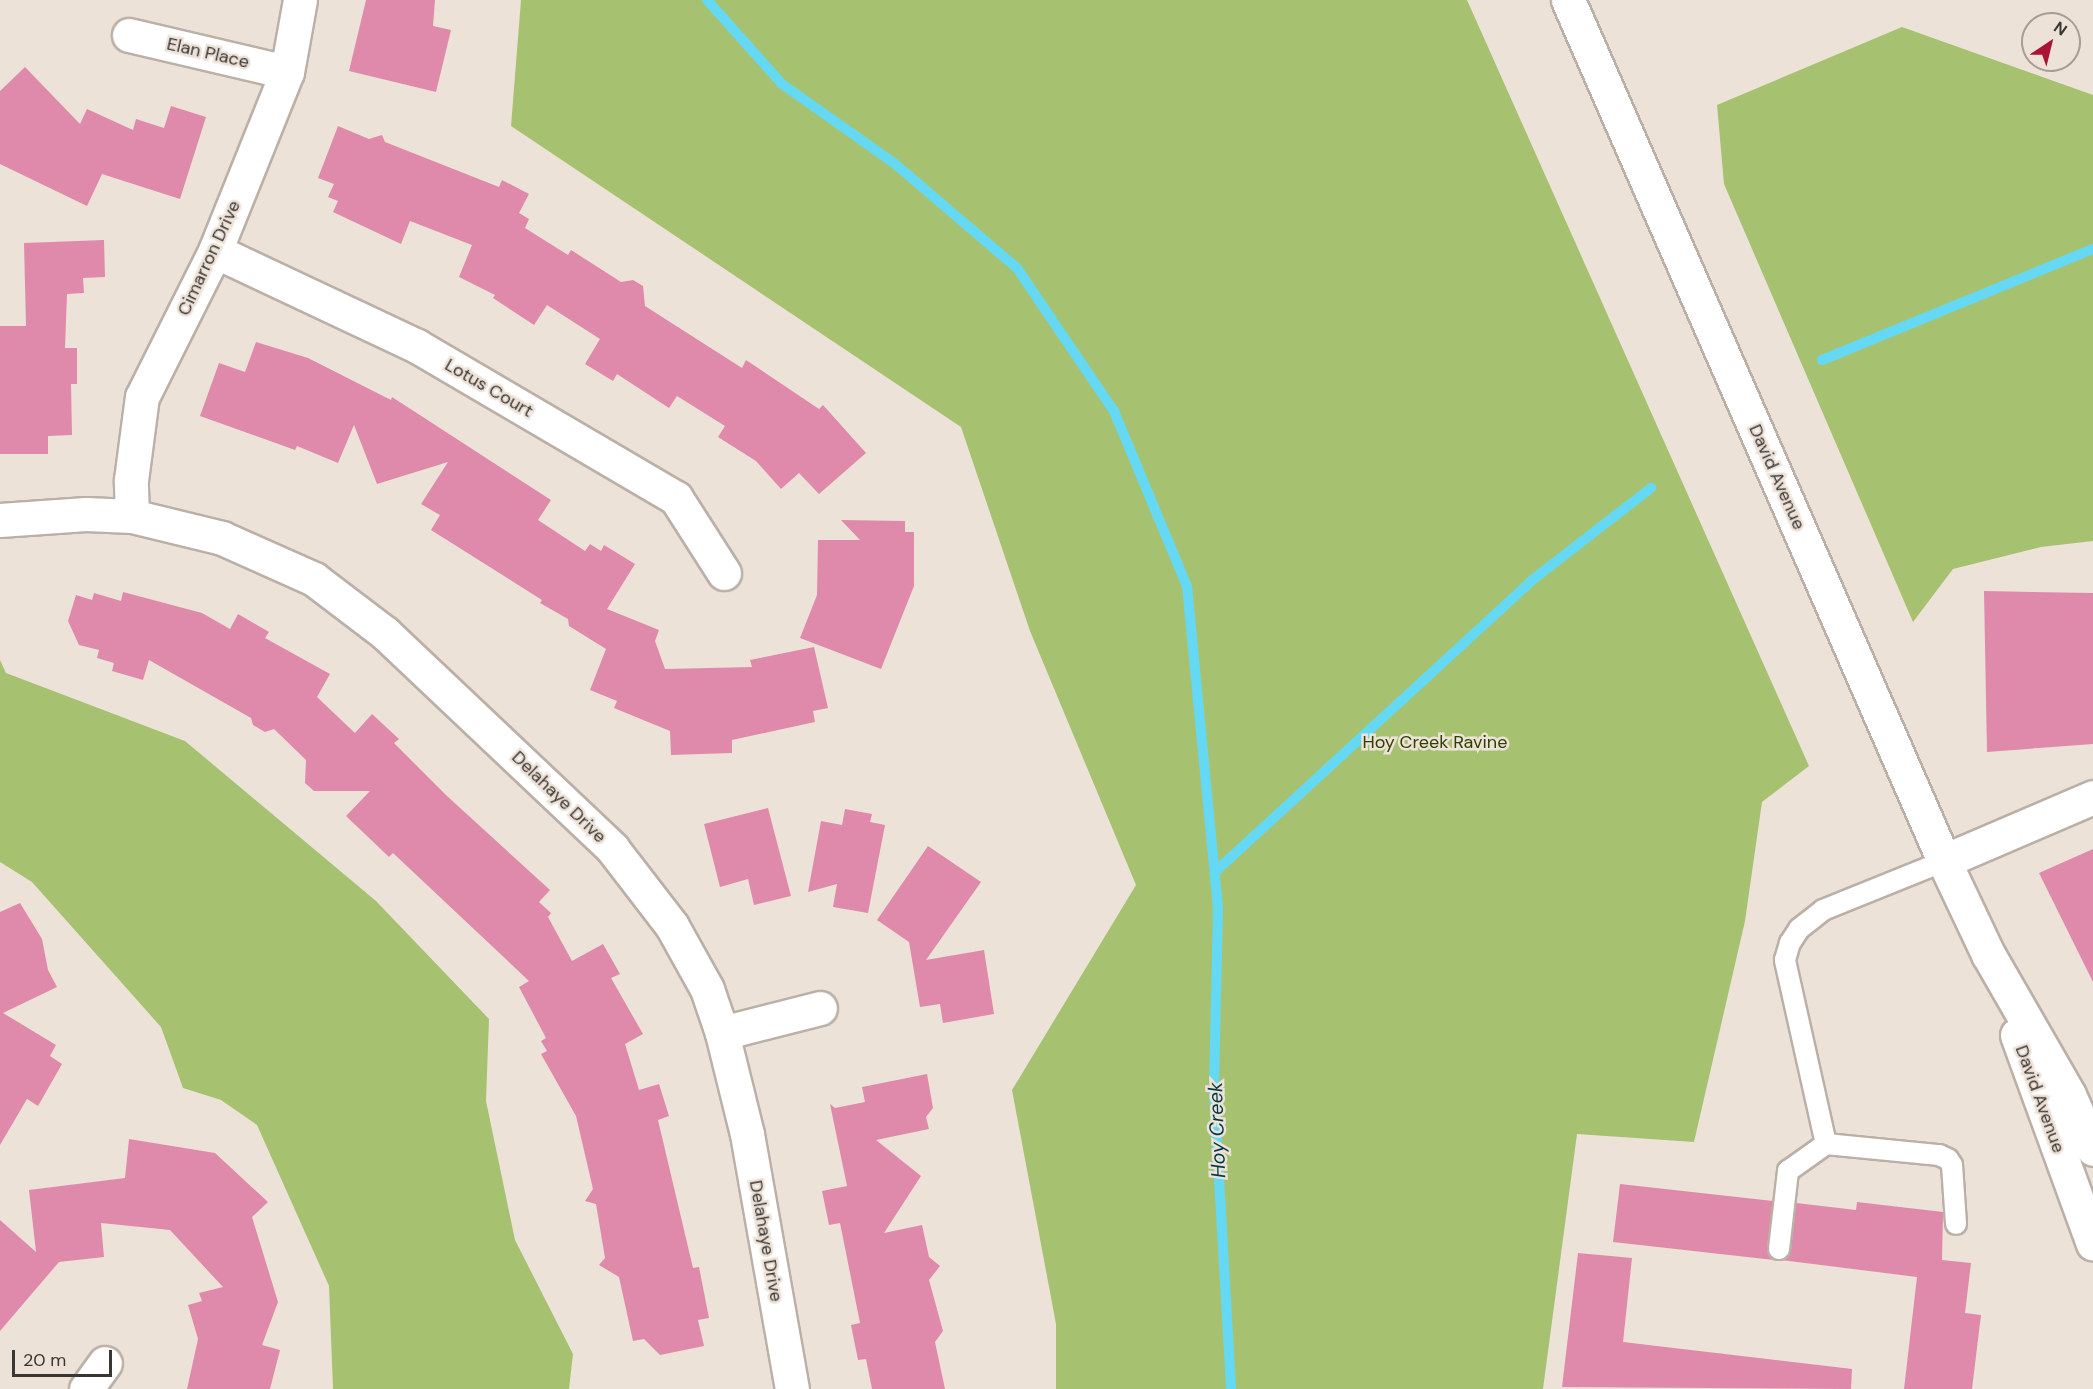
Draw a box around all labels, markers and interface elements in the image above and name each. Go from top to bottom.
north arrow [2021,12,2081,72]
text: N [2050,17,2071,40]
street label: Elan Place [165,33,251,73]
street label: Cimarron Drive [173,197,245,319]
street label: Lotus Court [441,354,537,422]
street label: David Avenue [1744,421,1810,533]
park label: Hoy Creek Ravine [1363,731,1507,753]
street label: Delahaye Drive [507,746,611,848]
street label: David Avenue [2011,1042,2069,1156]
water label: Hoy Creek [1203,1082,1231,1178]
street label: Delahaye Drive [745,1179,787,1303]
scale bar [15,1338,116,1376]
text: 20 m [23,1348,66,1372]

